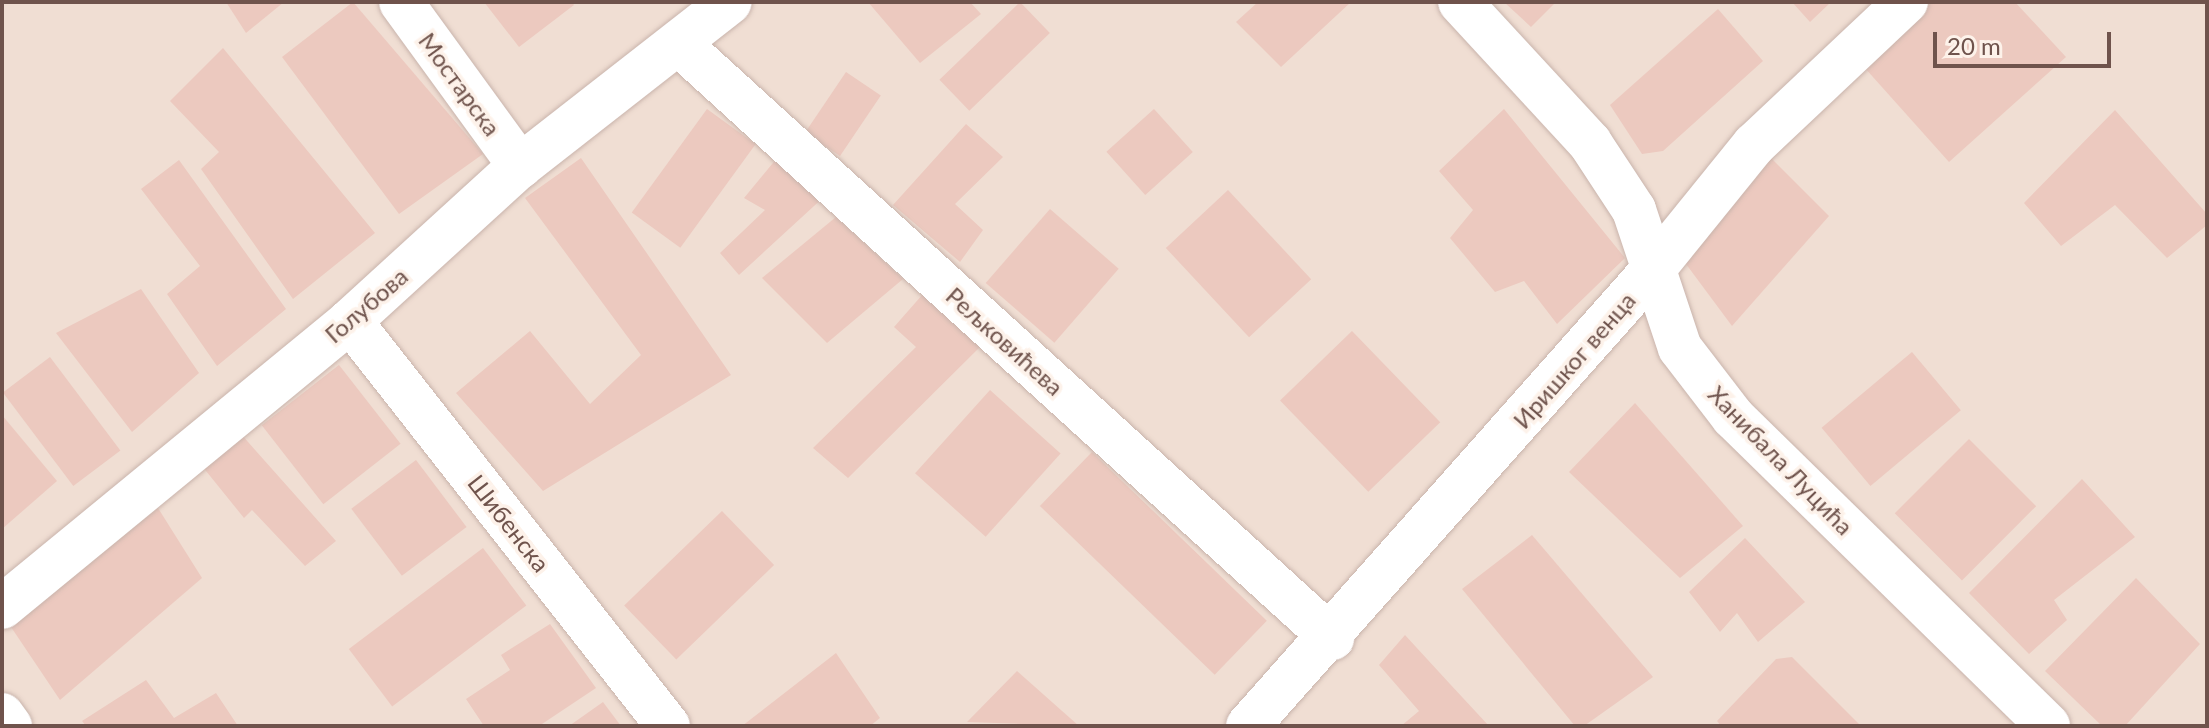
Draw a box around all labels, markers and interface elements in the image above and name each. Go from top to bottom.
scale bar [1937,16,2115,66]
street label: Мостарска [413,27,507,141]
text: 20 m [1947,31,2001,60]
street label: Голубова [319,261,413,349]
street label: Рељковићева [940,281,1070,401]
street label: Иришког венца [1507,286,1641,434]
street label: Ханибала Луцића [1703,380,1859,540]
street label: Шибенска [462,469,556,577]

